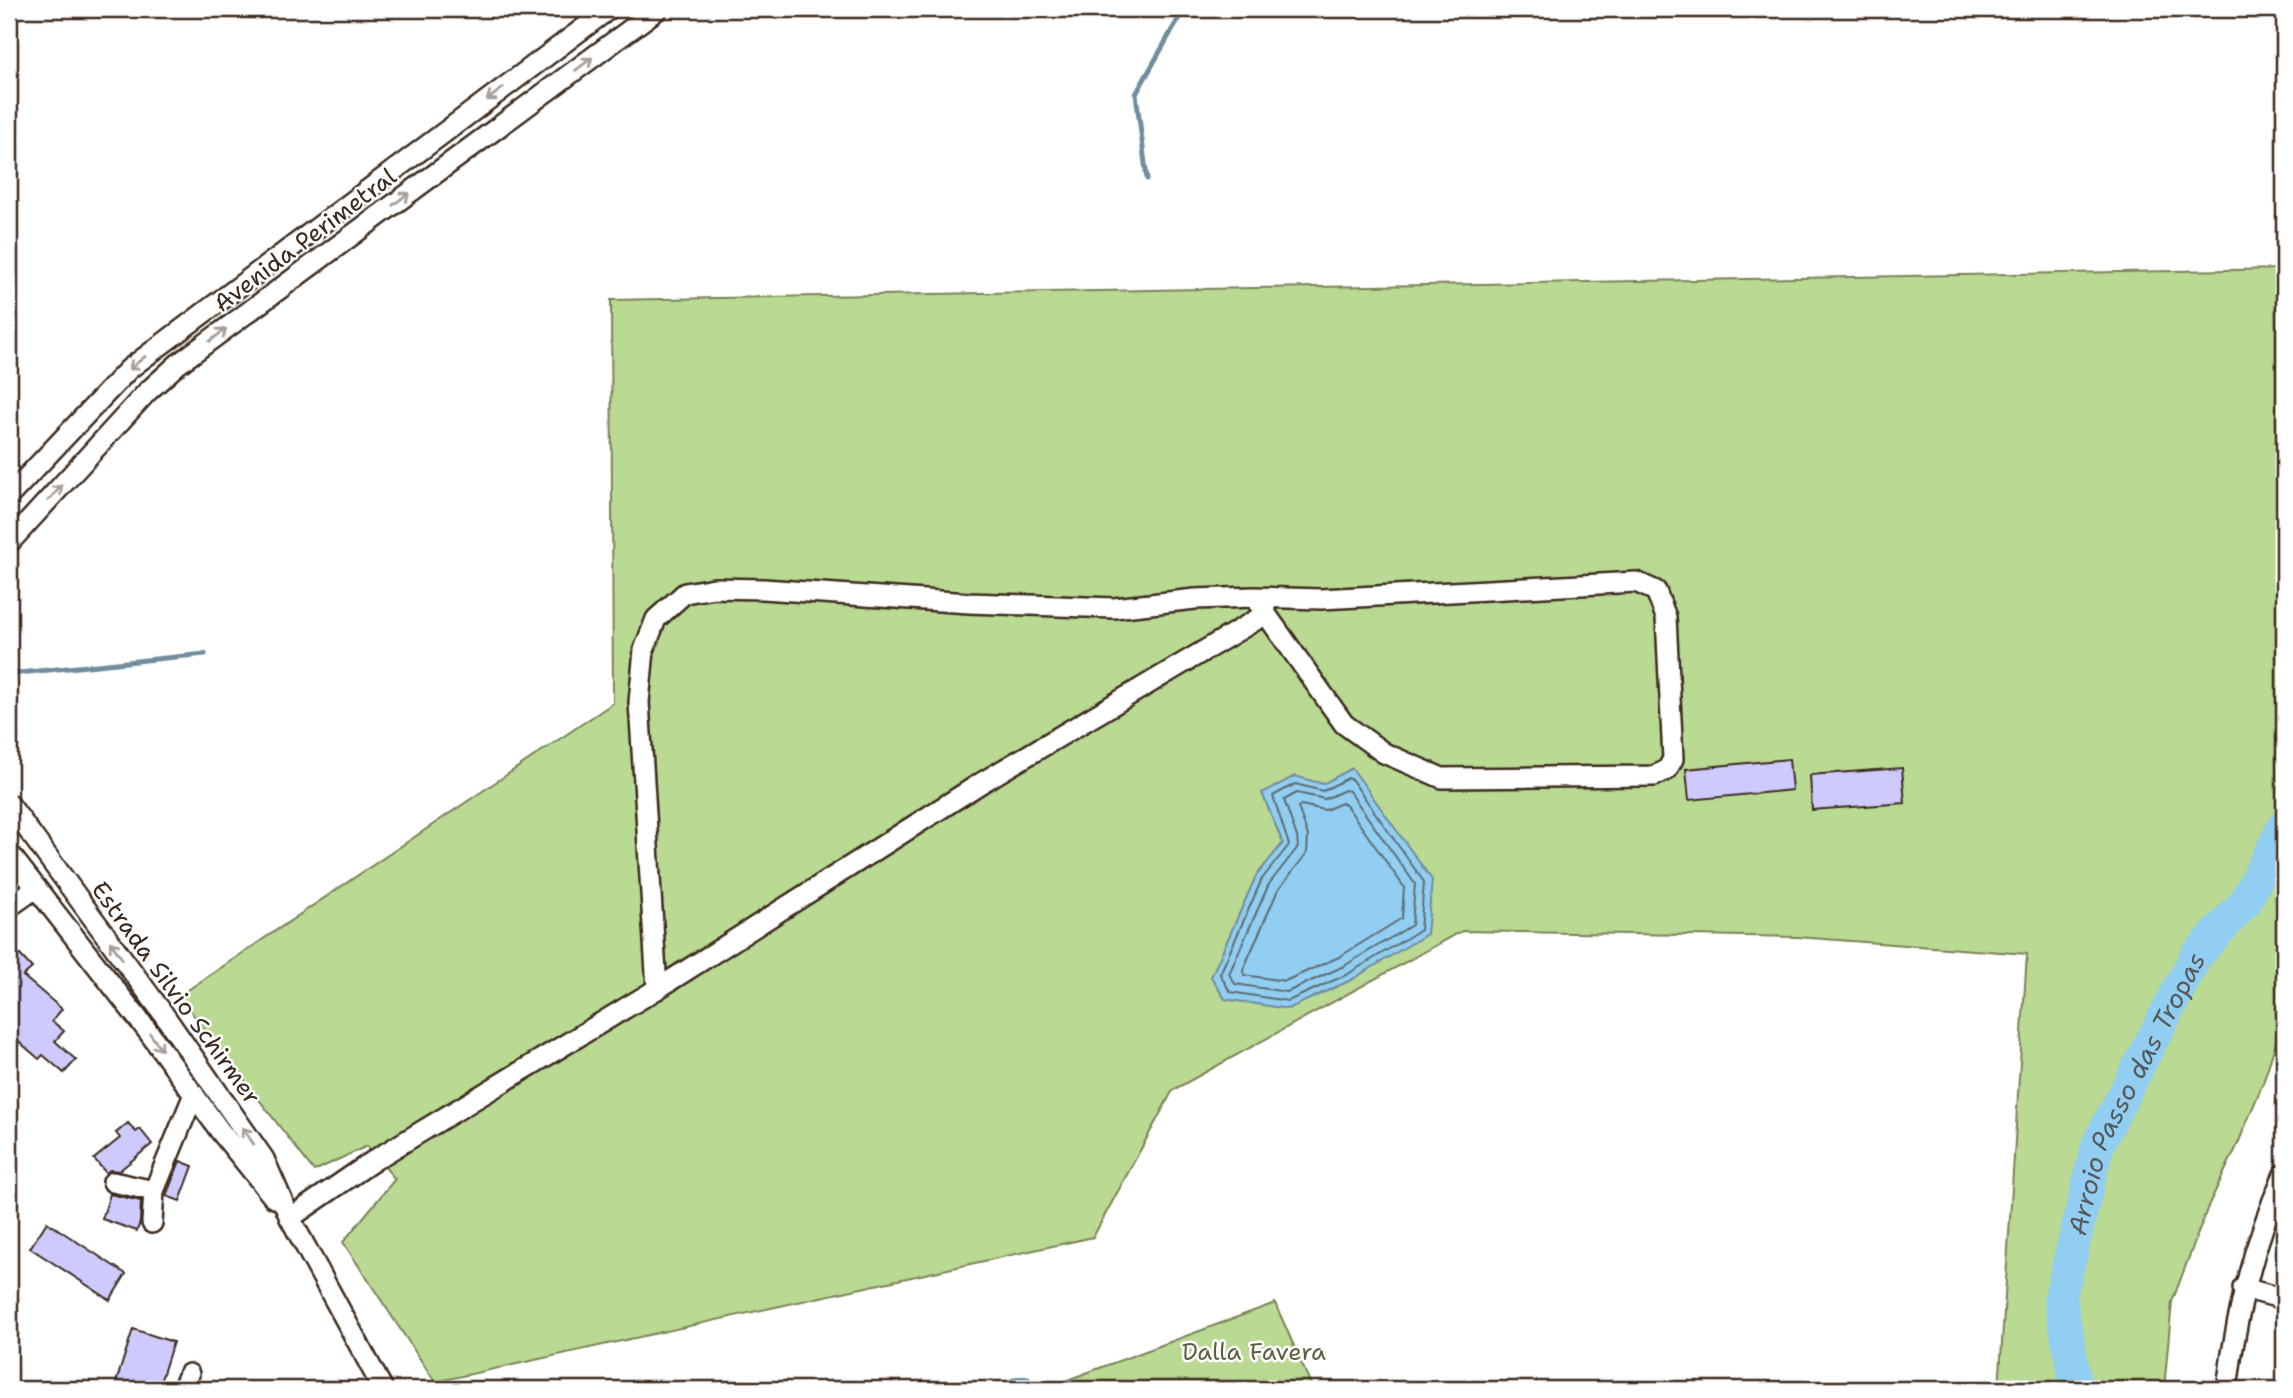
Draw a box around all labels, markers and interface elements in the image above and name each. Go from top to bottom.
one-way arrow [574,57,593,72]
one-way arrow [487,86,505,101]
street label: Avenida Perimetral [207,160,404,319]
one-way arrow [391,192,410,207]
one-way arrow [208,328,227,342]
one-way arrow [128,355,147,370]
one-way arrow [47,484,63,502]
street label: Estrada Silvio Schirmer [84,875,268,1111]
one-way arrow [109,941,123,960]
water label: Arroio Passo das Tropas [2059,946,2213,1239]
one-way arrow [148,1033,163,1052]
one-way arrow [241,1127,255,1146]
park label: Dalla Favera [1182,1336,1326,1368]

